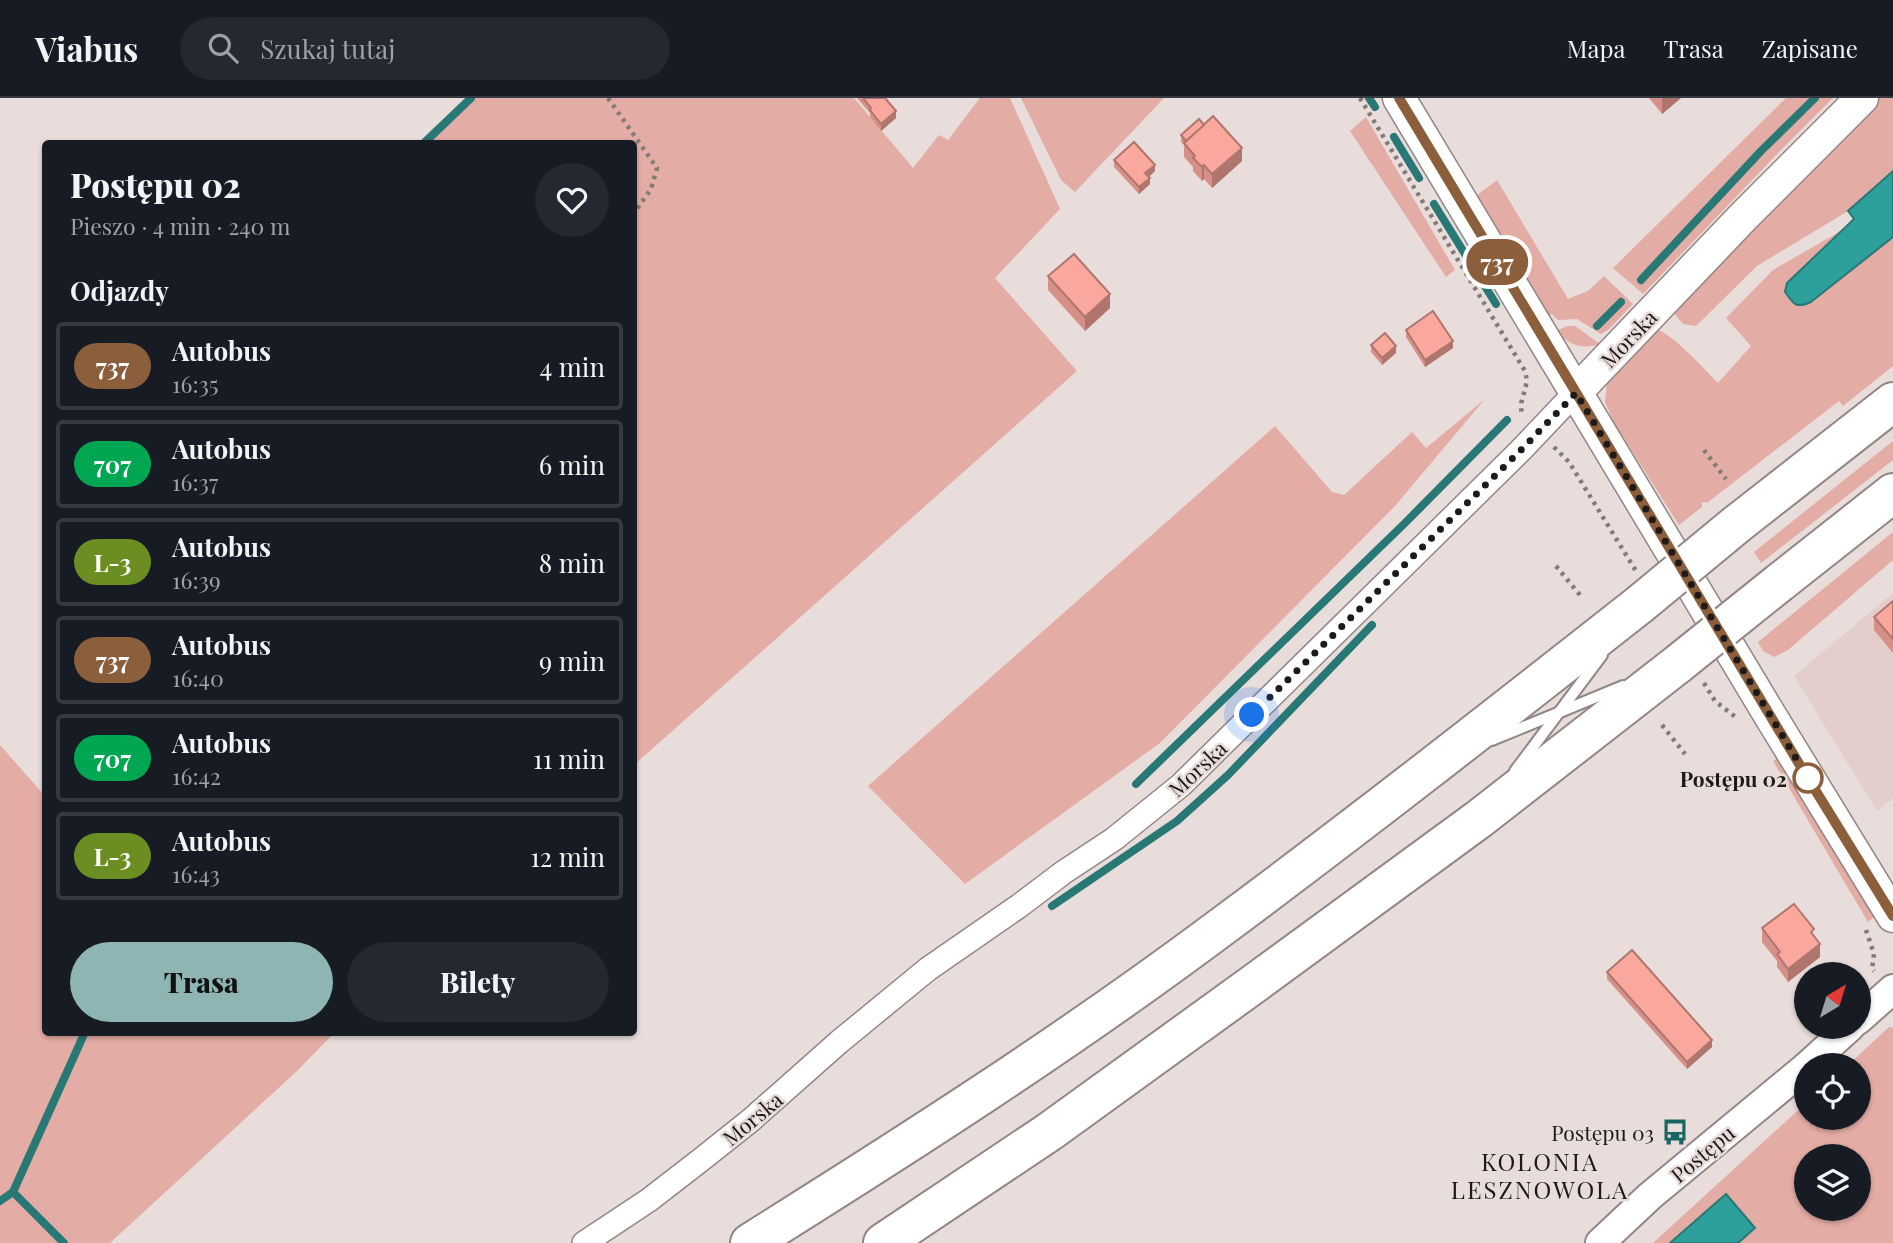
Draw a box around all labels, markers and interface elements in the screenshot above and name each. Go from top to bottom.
search box [180,17,670,80]
text: Viabus [35,26,138,70]
icon: search [204,29,242,67]
text: Szukaj tutaj [260,31,395,66]
text: Mapa [1567,32,1625,64]
text: Trasa [1663,32,1724,64]
text: Zapisane [1762,32,1858,64]
text: Postępu 02 [70,162,241,206]
button: heart [535,163,609,237]
text: Pieszo · 4 min · 240 m [70,210,291,241]
line badge: 737 [1457,239,1537,285]
text: 737 [1480,246,1514,278]
text: Odjazdy [70,273,169,308]
street label: Morska [1594,303,1663,373]
text: Autobus [172,333,271,368]
text: 4 min [539,349,605,384]
text: 737 [96,350,129,382]
text: 16:35 [172,368,218,399]
text: Autobus [172,431,271,466]
text: 6 min [539,447,605,482]
text: 707 [94,448,131,480]
text: 16:37 [172,466,218,497]
text: Autobus [172,529,271,564]
text: 8 min [539,545,605,580]
text: L-3 [94,546,131,578]
text: 16:39 [172,564,221,595]
text: Autobus [172,627,271,662]
text: 9 min [539,643,605,678]
text: 737 [96,644,129,676]
text: 16:40 [172,662,224,693]
your location [1234,697,1269,732]
text: Autobus [172,725,271,760]
street label: Morska [1162,734,1233,802]
text: 11 min [533,741,605,776]
text: 707 [94,742,131,774]
text: 16:42 [172,760,221,791]
marker: Postępu 02 [1793,763,1823,793]
place label: Postępu 02 [1680,764,1787,792]
text: Autobus [172,823,271,858]
text: 12 min [530,839,605,874]
text: L-3 [94,840,131,872]
text: 16:43 [172,858,220,889]
button: Trasa [70,942,333,1022]
button: Bilety [347,942,609,1022]
north arrow [1794,962,1871,1040]
map controls [1794,962,1871,1221]
button: locate [1794,1053,1871,1130]
street label: Morska [716,1084,788,1151]
bus stop icon: Postępu 03 [1660,1117,1690,1147]
place label: Postępu 03 [1551,1118,1654,1146]
street label: Postępu [1664,1118,1740,1188]
button: layers [1794,1144,1871,1221]
district label: KOLONIA LESZNOWOLA [1451,1145,1629,1205]

